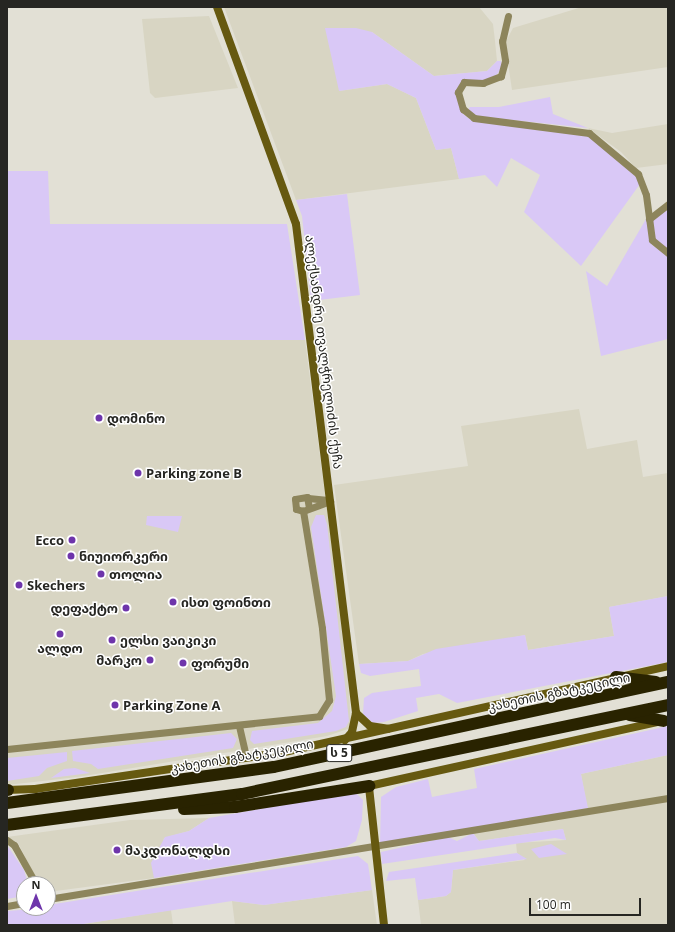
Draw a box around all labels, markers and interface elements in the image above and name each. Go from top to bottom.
street label: ალექსანდრე თვალჭრელიძის ქუჩა [302,234,346,470]
place label: დომინო [107,410,165,426]
marker: დომინო [94,413,104,423]
place label: Parking zone B [146,465,242,481]
marker: Parking zone B [133,468,143,478]
place label: Ecco [35,532,64,548]
marker: Ecco [67,535,77,545]
place label: ნიუიორკერი [79,548,168,564]
marker: ნიუიორკერი [66,551,76,561]
place label: თოლია [109,566,162,582]
marker: თოლია [96,569,106,579]
place label: Skechers [27,577,85,593]
marker: Skechers [14,580,24,590]
place label: ისთ ფოინთი [181,594,271,610]
marker: ისთ ფოინთი [168,597,178,607]
place label: დეფაქტო [50,600,118,616]
marker: დეფაქტო [121,603,131,613]
marker: ალდო [55,629,65,639]
place label: ელსი ვაიკიკი [120,632,216,648]
marker: ელსი ვაიკიკი [107,635,117,645]
place label: ალდო [37,640,83,656]
place label: მარკო [96,652,142,668]
marker: მარკო [145,655,155,665]
place label: ფორუმი [191,655,249,671]
marker: ფორუმი [178,658,188,668]
street label: კახეთის გზატკეცილი [486,669,632,715]
place label: Parking Zone A [123,697,220,713]
marker: Parking Zone A [110,700,120,710]
street label: კახეთის გზატკეცილი [169,736,315,776]
road number: ს 5 [326,743,352,763]
place label: მაკდონალდსი [125,842,230,858]
marker: მაკდონალდსი [112,845,122,855]
north arrow [16,876,56,916]
text: N [32,877,40,892]
scale bar [531,890,643,916]
text: 100 m [536,896,571,913]

